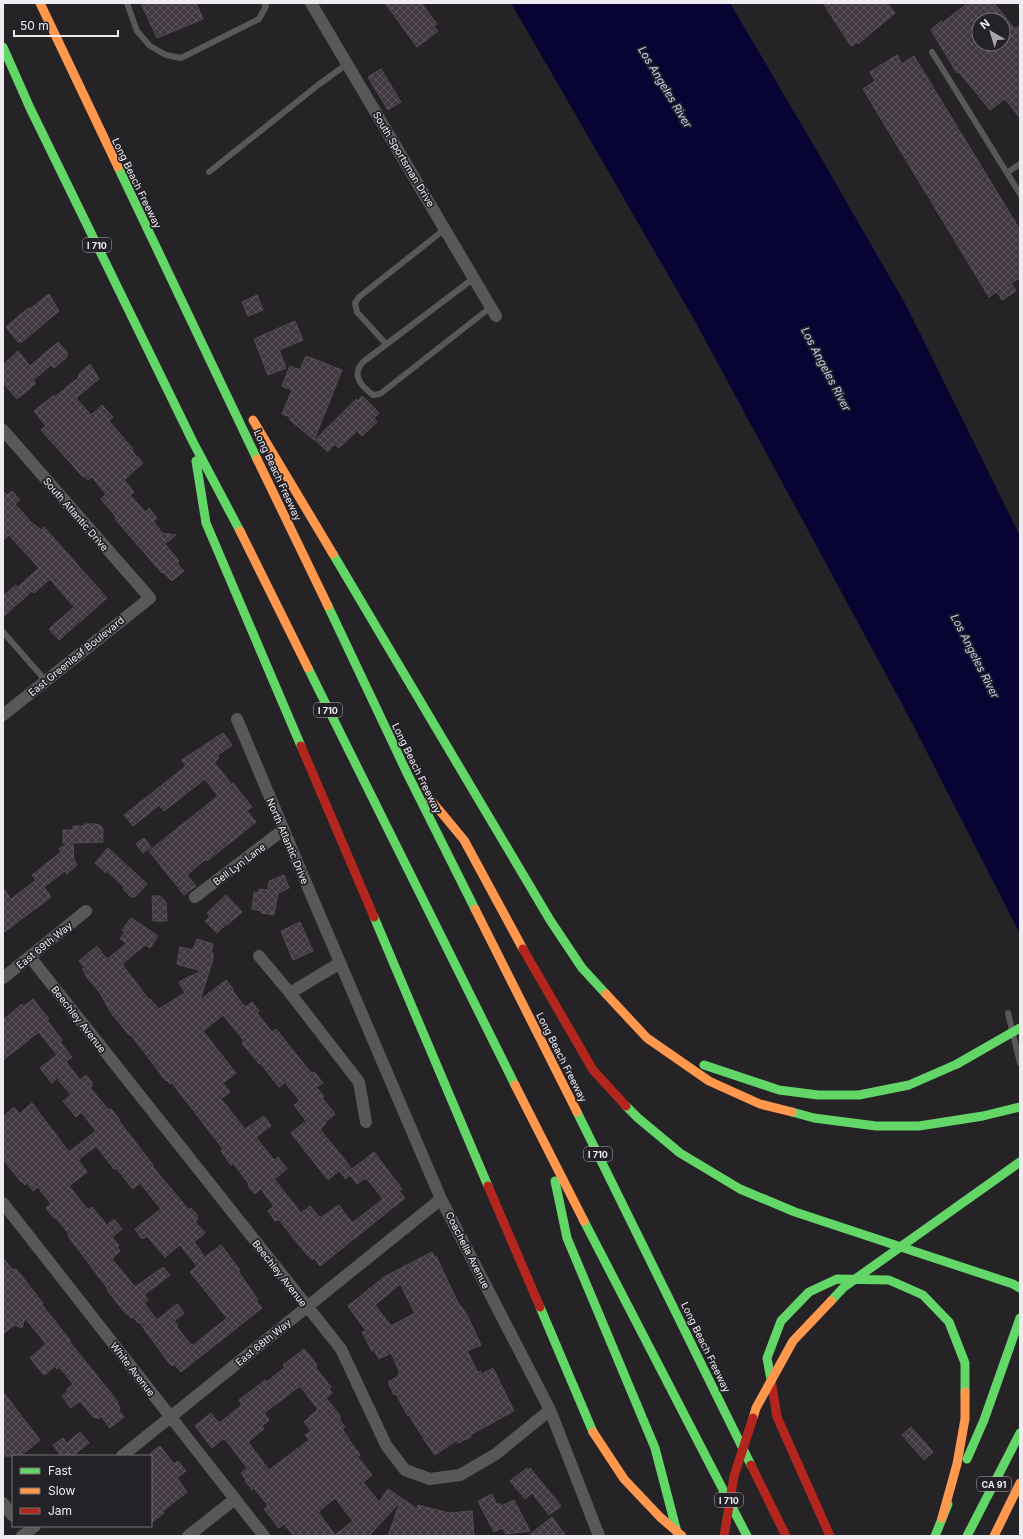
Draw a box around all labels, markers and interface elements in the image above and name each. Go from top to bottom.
scale bar [14,12,118,38]
north arrow [971,12,1011,52]
text: N [977,16,992,32]
text: 50 m [20,18,49,33]
water label: Los Angeles River [635,44,695,131]
street label: South Sportsman Drive [371,109,437,209]
street label: Long Beach Freeway [110,136,164,230]
road number: I 710 [83,238,111,252]
water label: Los Angeles River [798,325,854,414]
street label: Long Beach Freeway [252,428,305,523]
street label: South Atlantic Drive [41,475,111,553]
water label: Los Angeles River [948,611,1003,701]
street label: East Greenleaf Boulevard [26,614,126,698]
road number: I 710 [314,703,342,717]
street label: Long Beach Freeway [390,721,444,815]
street label: North Atlantic Drive [264,796,312,886]
street label: Bell Lyn Lane [210,840,268,888]
street label: East 69th Way [14,919,74,971]
street label: Beechley Avenue [49,983,109,1055]
street label: Long Beach Freeway [534,1010,590,1104]
road number: I 710 [584,1147,612,1161]
street label: Coachella Avenue [443,1209,493,1291]
street label: Beechley Avenue [250,1237,310,1309]
street label: Long Beach Freeway [679,1300,733,1394]
street label: East 68th Way [233,1316,293,1368]
street label: White Avenue [108,1340,158,1398]
legend [12,1455,152,1527]
text: Fast [48,1463,72,1478]
road number: CA 91 [977,1477,1011,1491]
text: Slow [48,1483,76,1498]
road number: I 710 [715,1493,743,1507]
text: Jam [48,1503,72,1518]

